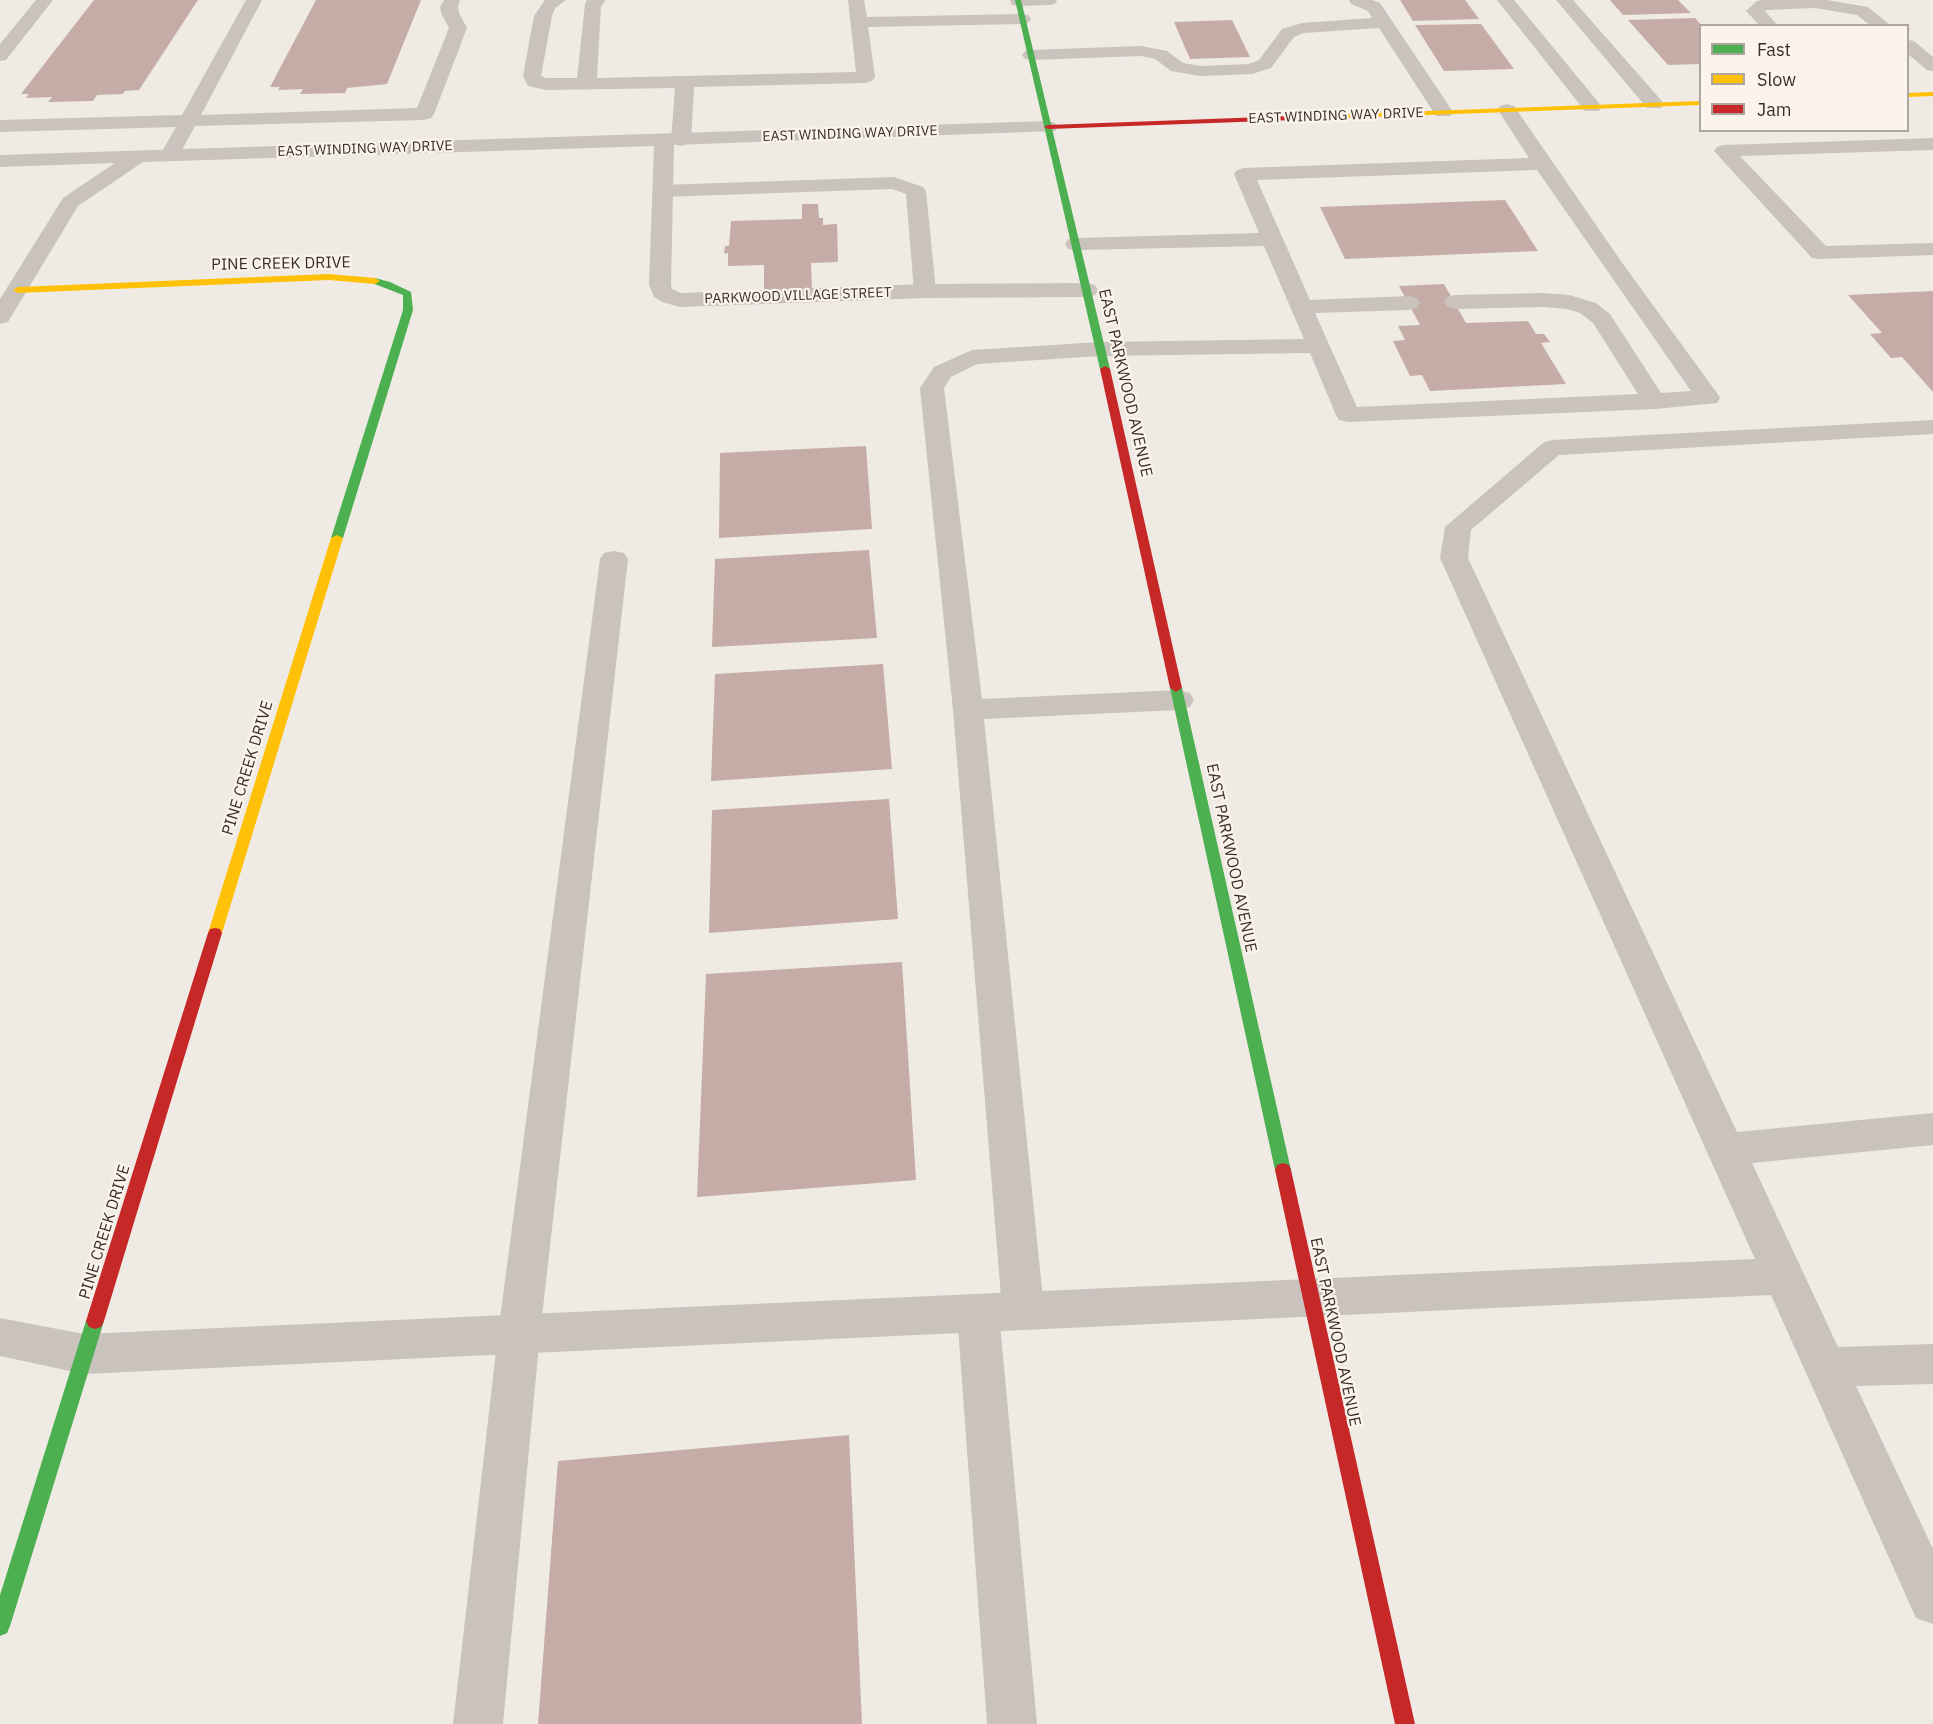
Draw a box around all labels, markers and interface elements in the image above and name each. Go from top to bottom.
legend [1699,24,1909,132]
text: Fast [1757,38,1791,61]
text: Slow [1757,68,1796,91]
text: Jam [1757,98,1792,121]
street label: EAST WINDING WAY DRIVE [1248,105,1424,127]
street label: EAST WINDING WAY DRIVE [762,123,938,145]
street label: EAST WINDING WAY DRIVE [277,138,453,160]
street label: PINE CREEK DRIVE [211,253,351,275]
street label: PARKWOOD VILLAGE STREET [704,284,892,308]
street label: EAST PARKWOOD AVENUE [1094,287,1156,479]
street label: PINE CREEK DRIVE [218,698,278,838]
street label: EAST PARKWOOD AVENUE [1202,762,1260,954]
street label: PINE CREEK DRIVE [75,1162,135,1302]
street label: EAST PARKWOOD AVENUE [1306,1236,1364,1428]

